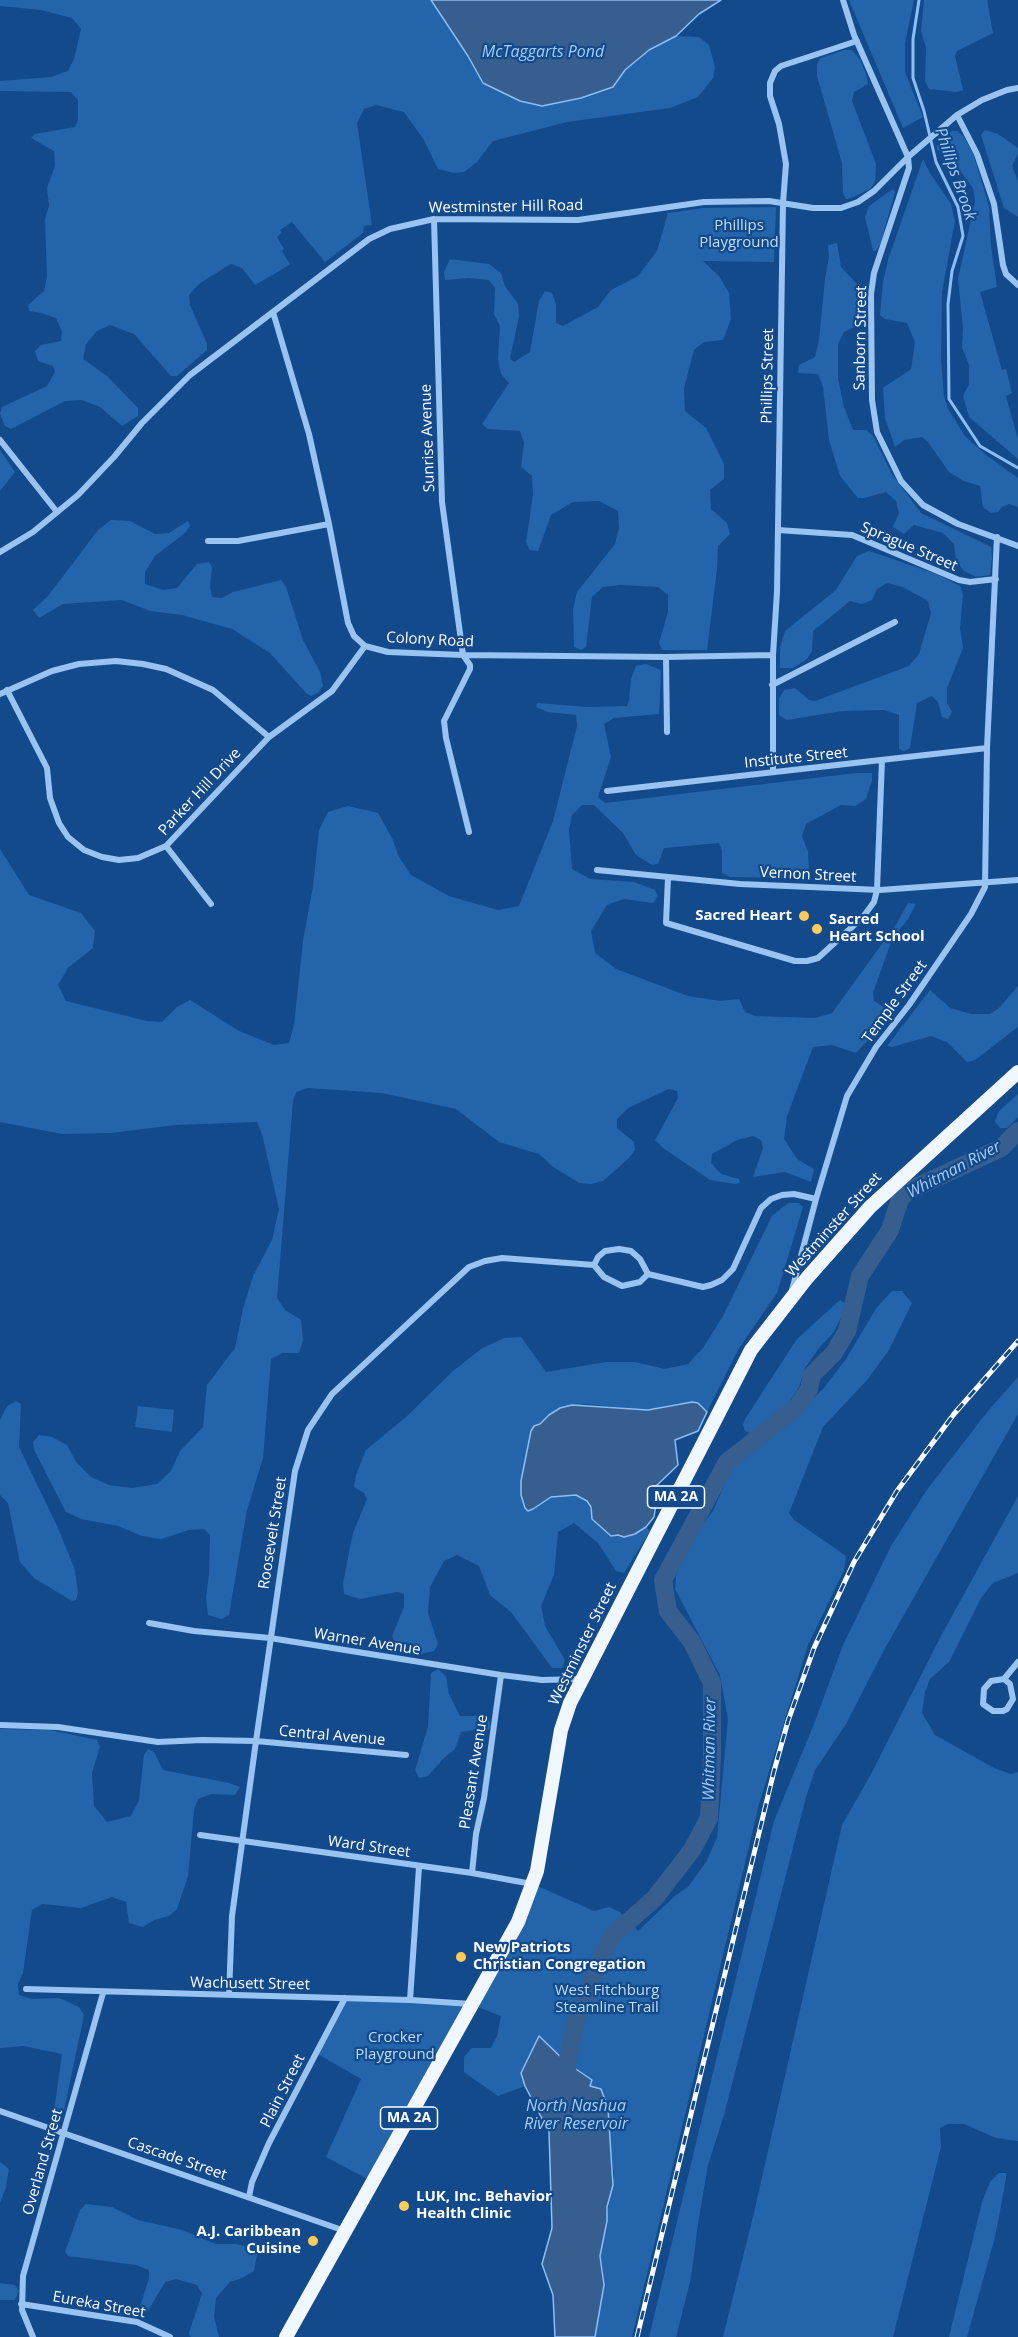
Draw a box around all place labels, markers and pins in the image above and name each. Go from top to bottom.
place label: Sacred Heart [695,907,792,925]
marker: Sacred Heart [797,909,811,923]
place label: Sacred Heart School [829,911,925,946]
marker: Sacred Heart School [810,922,824,936]
place label: New Patriots Christian Congregation [473,1939,646,1974]
marker: New Patriots Christian Congregation [454,1950,468,1964]
place label: LUK, Inc. Behavior Health Clinic [416,2188,552,2223]
marker: LUK, Inc. Behavior Health Clinic [397,2199,411,2213]
place label: A.J. Caribbean Cuisine [196,2223,301,2258]
marker: A.J. Caribbean Cuisine [306,2234,320,2248]

